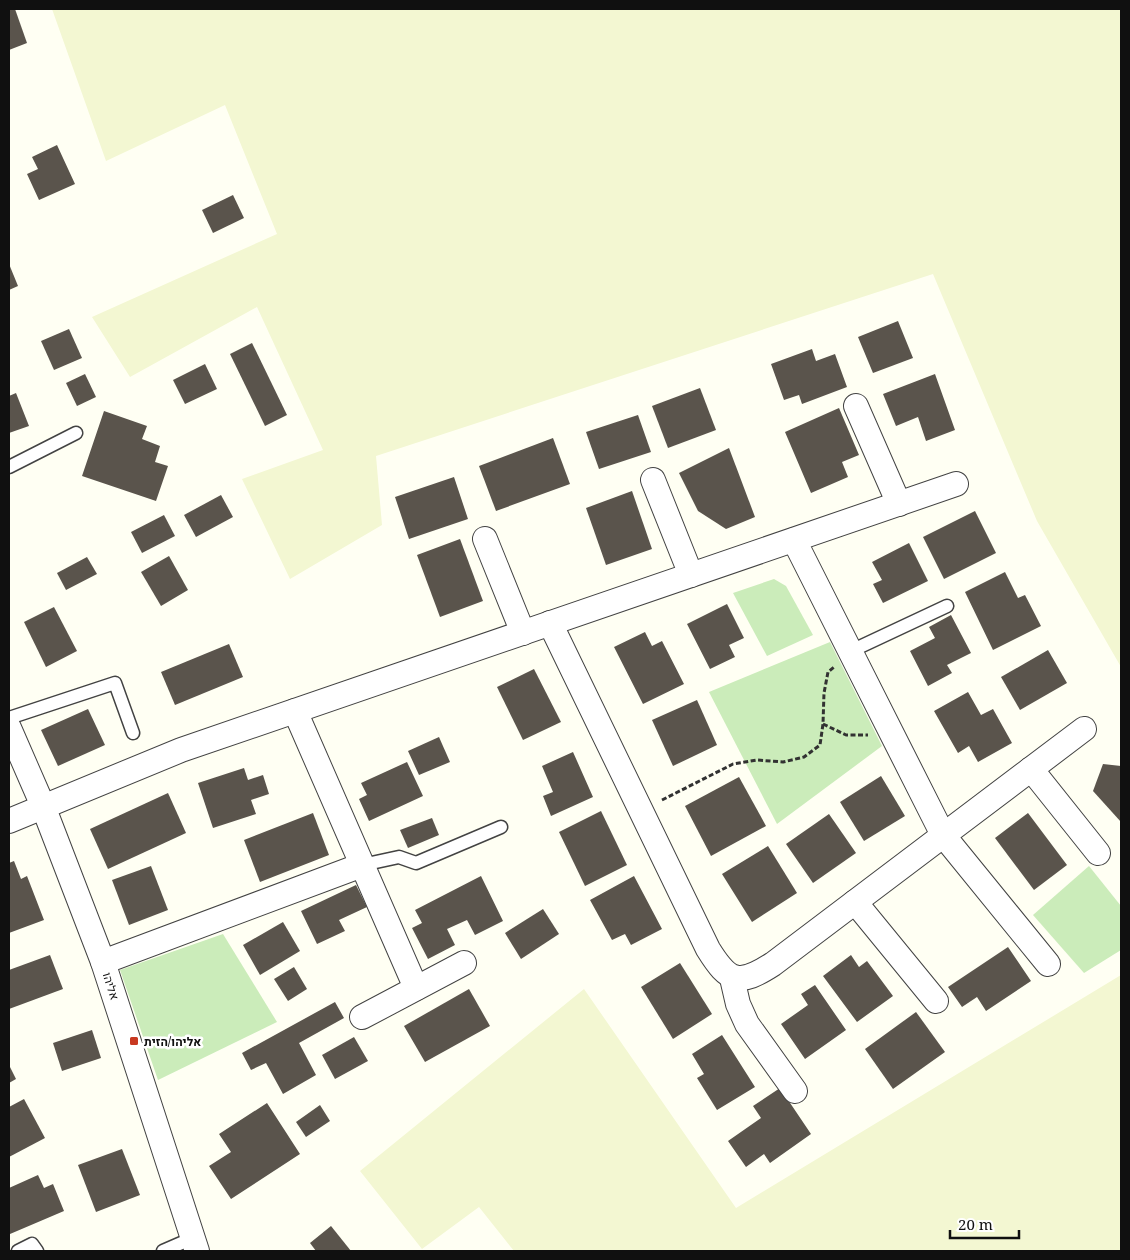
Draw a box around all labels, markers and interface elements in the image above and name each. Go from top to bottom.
street label: אליהו [99,970,124,1002]
place label: אליהו/הזית [144,1033,201,1050]
marker: אליהו/הזית [128,1035,140,1047]
scale bar [950,1208,1019,1240]
text: 20 m [958,1214,993,1234]

